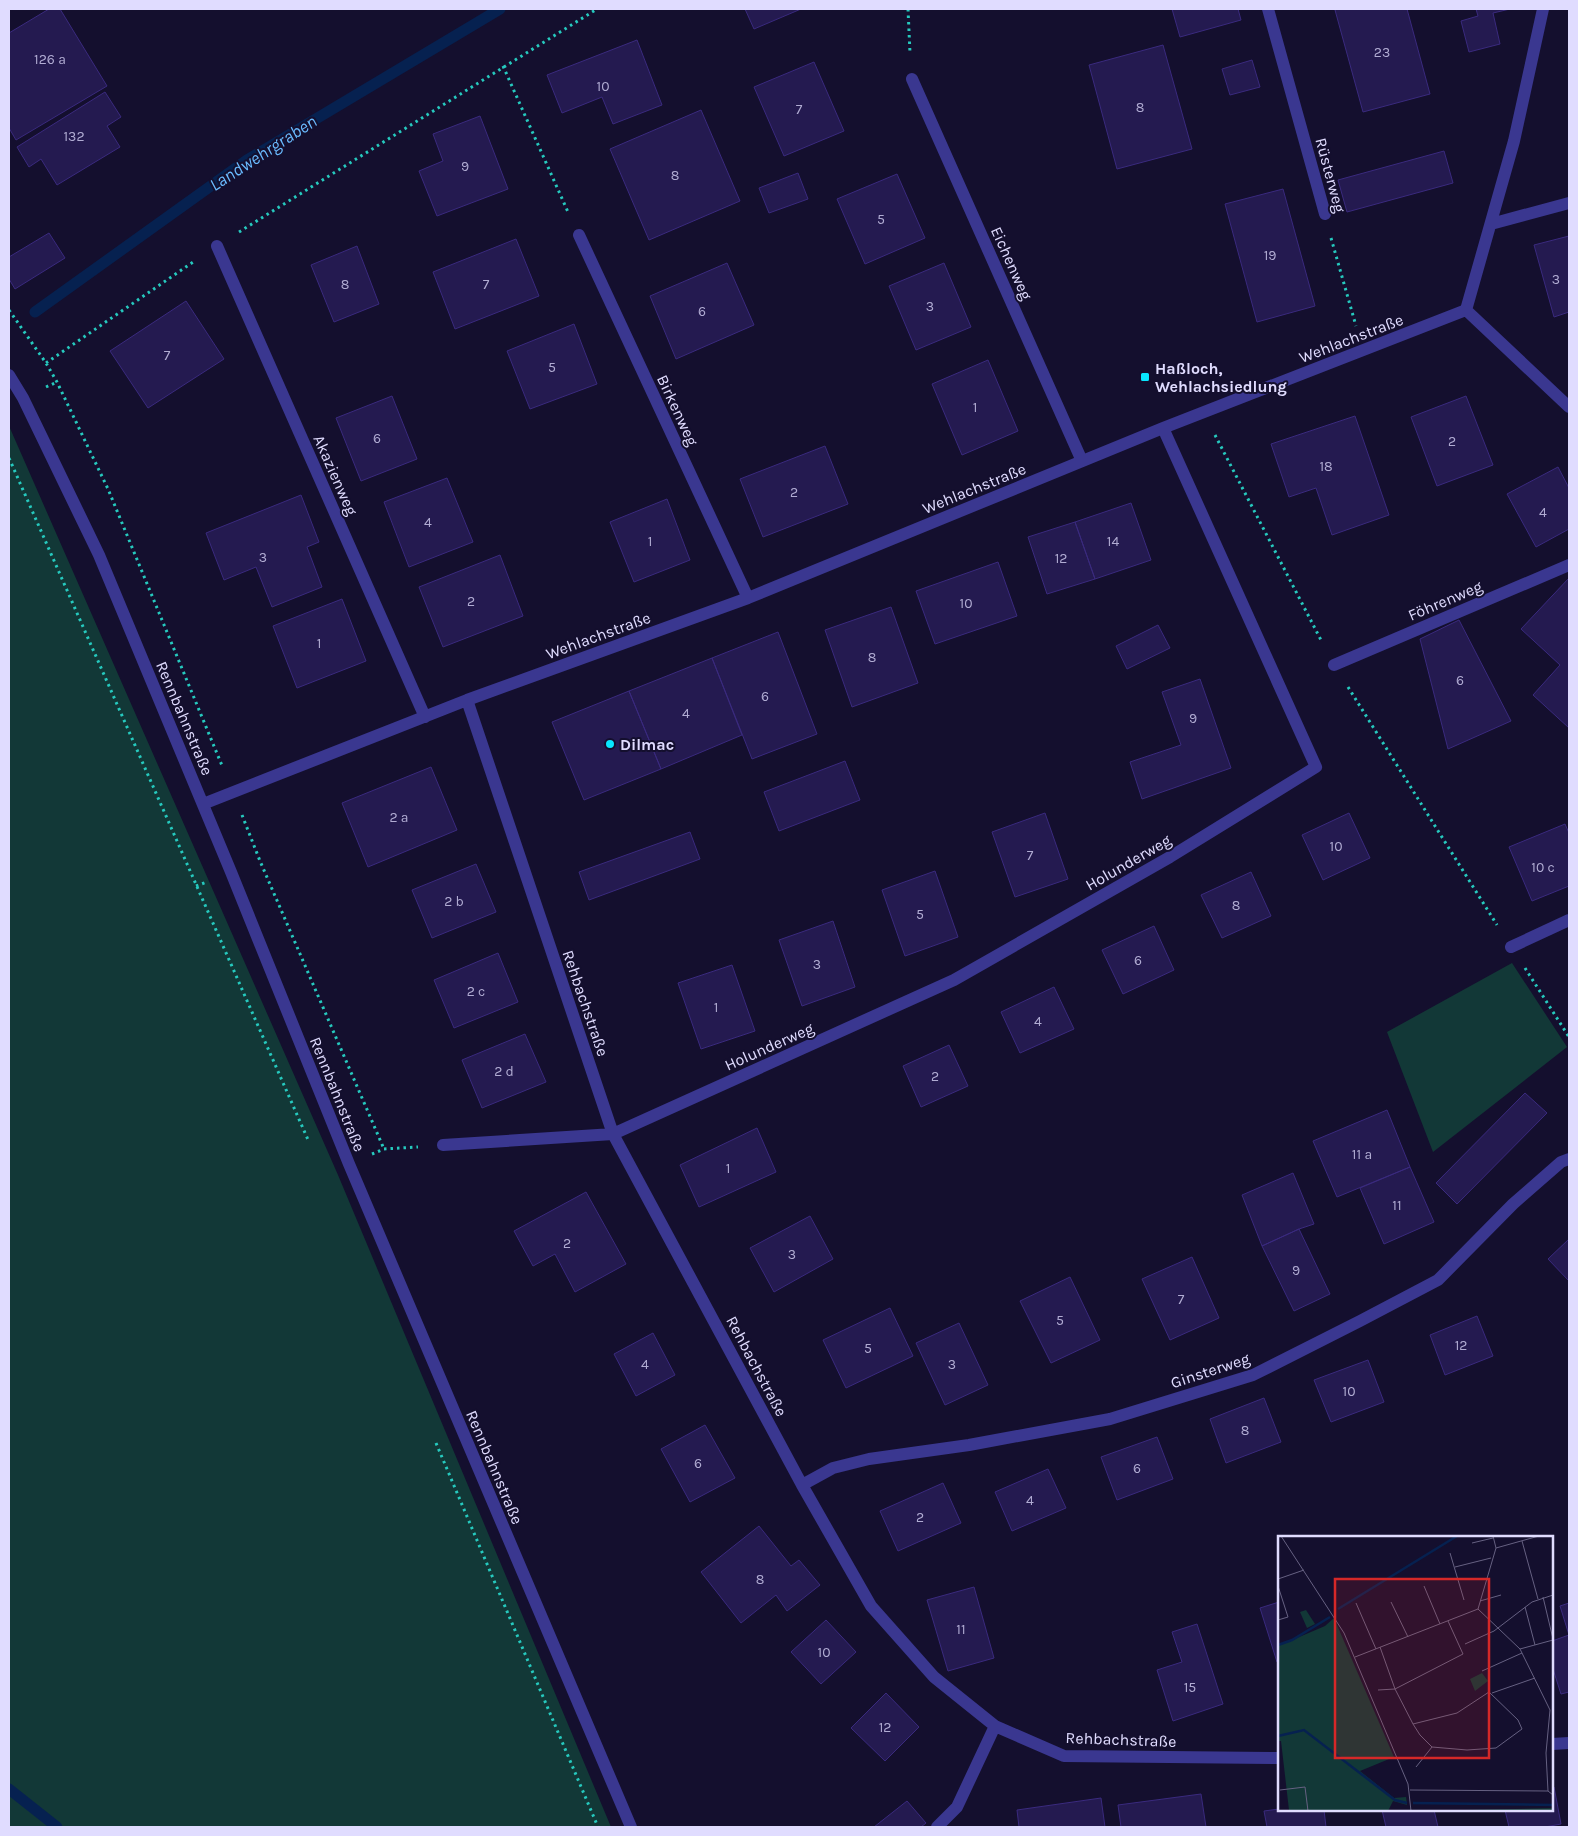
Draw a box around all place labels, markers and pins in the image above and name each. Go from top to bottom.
place label: Haßloch, Wehlachsiedlung [1155,359,1287,396]
marker: Haßloch, Wehlachsiedlung [1139,371,1151,383]
place label: Dilmac [620,735,674,754]
marker: Dilmac [604,738,616,750]

